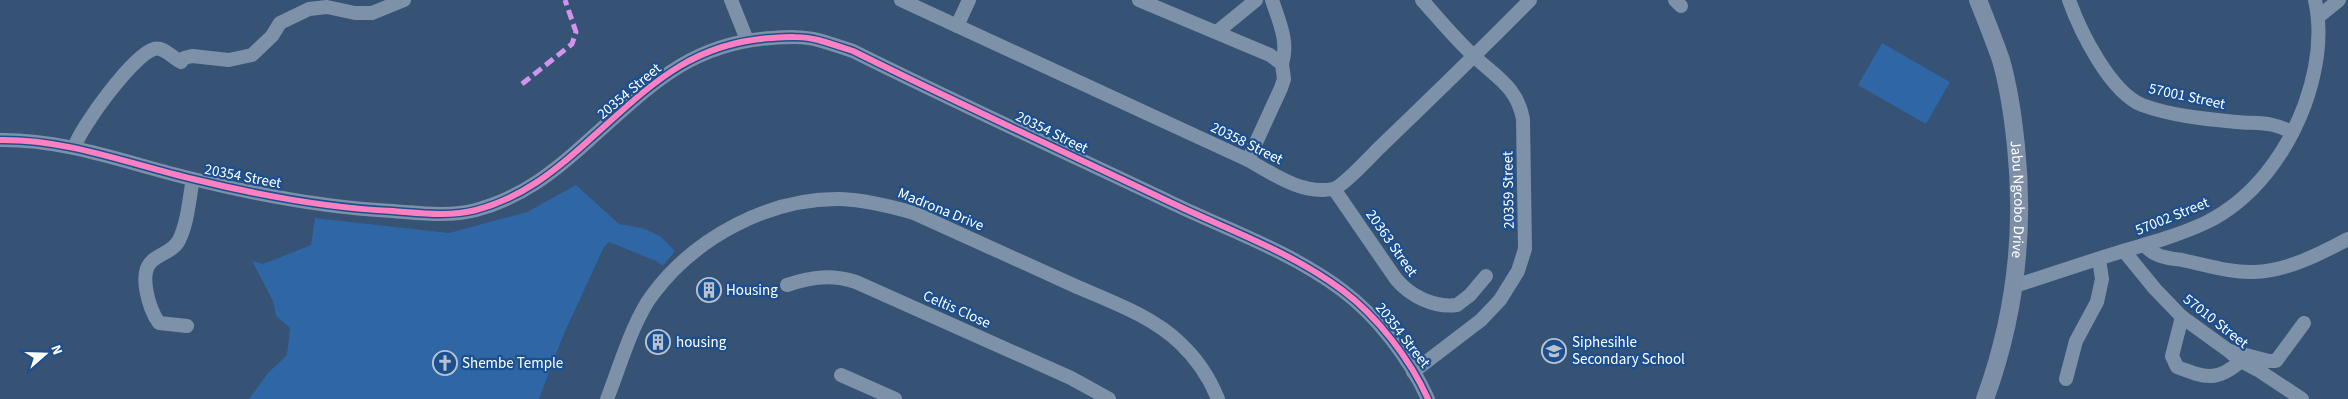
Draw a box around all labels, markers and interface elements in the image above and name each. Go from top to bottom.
street label: 20354 Street [593,58,666,124]
street label: 57001 Street [2147,78,2227,115]
street label: 20354 Street [1012,106,1091,159]
street label: 20358 Street [1207,117,1286,170]
street label: Jabu Ngcobo Drive [2004,139,2029,259]
street label: 20359 Street [1497,151,1520,229]
street label: 20354 Street [203,159,283,194]
street label: Madrona Drive [895,183,987,236]
street label: 57002 Street [2132,192,2212,241]
street label: 20363 Street [1361,205,1423,281]
building icon: Housing [696,277,722,303]
place label: Housing [726,280,778,301]
street label: Celtis Close [920,285,994,334]
street label: 57010 Street [2179,289,2253,354]
street label: 20354 Street [1370,298,1435,372]
north arrow [20,329,70,379]
building icon: housing [645,329,671,355]
place label: housing [676,332,727,353]
place label: Siphesihle Secondary School [1572,332,1685,370]
school or university icon: Siphesihle Secondary School [1541,338,1567,364]
text: N [45,342,67,358]
church icon: Shembe Temple [432,350,458,376]
place label: Shembe Temple [462,353,563,374]

